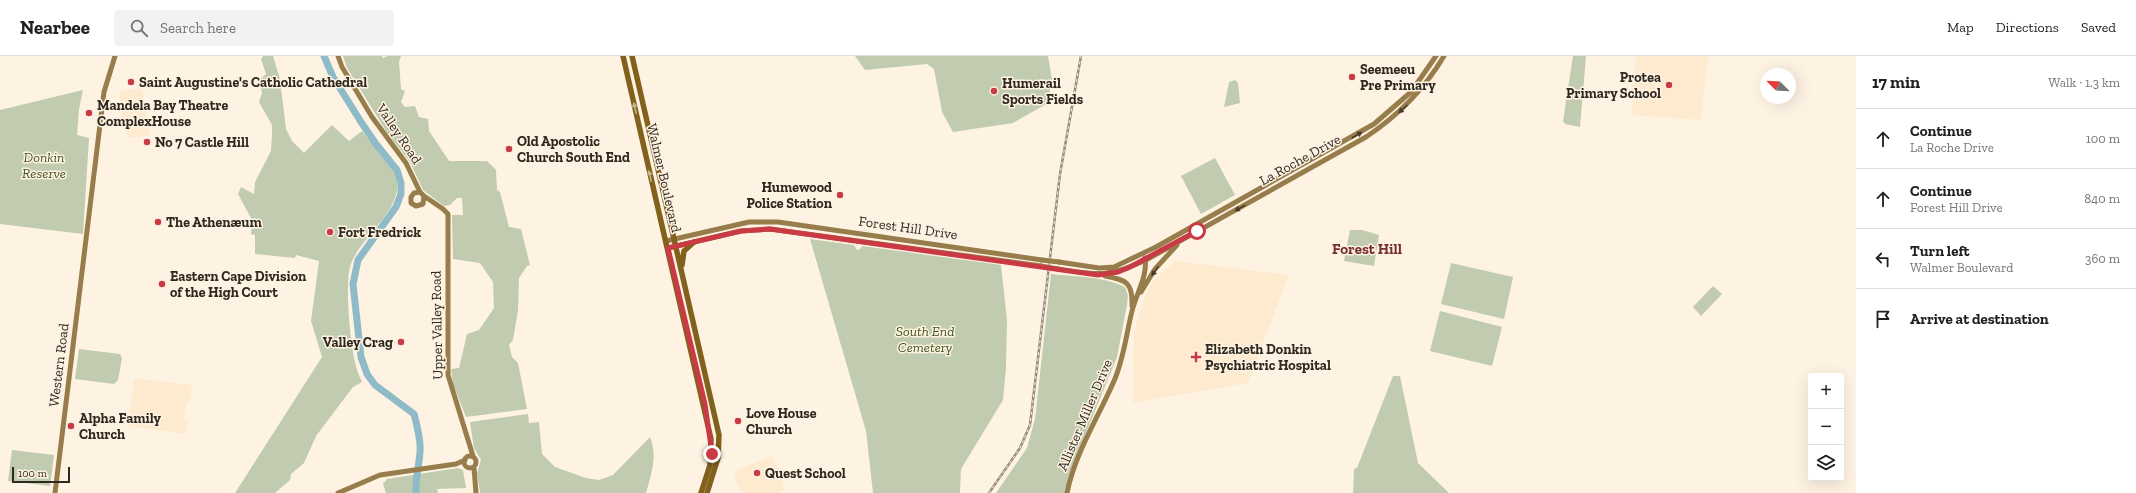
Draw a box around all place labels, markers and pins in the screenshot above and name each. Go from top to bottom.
place label: Seemeeu Pre Primary [1360,61,1436,94]
place label: Protea Primary School [1566,69,1661,102]
marker: Seemeeu Pre Primary [1347,72,1357,82]
place label: Saint Augustine's Catholic Cathedral [139,74,367,91]
place label: Humerail Sports Fields [1002,75,1084,108]
marker: Saint Augustine's Catholic Cathedral [126,77,136,87]
marker: Protea Primary School [1664,80,1674,90]
marker: Humerail Sports Fields [989,86,999,96]
place label: Mandela Bay Theatre ComplexHouse [97,97,228,130]
marker: Mandela Bay Theatre ComplexHouse [84,108,94,118]
place label: Old Apostolic Church South End [517,133,630,166]
place label: No 7 Castle Hill [155,134,249,151]
marker: No 7 Castle Hill [142,137,152,147]
marker: Old Apostolic Church South End [504,144,514,154]
place label: Humewood Police Station [747,179,833,212]
marker: Humewood Police Station [835,190,845,200]
place label: The Athenæum [166,214,262,231]
marker: The Athenæum [153,217,163,227]
place label: Fort Fredrick [338,224,421,241]
marker: Fort Fredrick [325,227,335,237]
place label: Eastern Cape Division of the High Court [170,268,307,301]
marker: Eastern Cape Division of the High Court [157,279,167,289]
place label: Valley Crag [323,334,393,351]
marker: Valley Crag [396,337,406,347]
place label: Elizabeth Donkin Psychiatric Hospital [1205,341,1331,374]
marker: Elizabeth Donkin Psychiatric Hospital [1190,351,1202,363]
place label: Love House Church [746,405,817,438]
place label: Alpha Family Church [79,410,162,443]
marker: Love House Church [733,416,743,426]
marker: Alpha Family Church [66,421,76,431]
place label: Quest School [765,465,846,482]
marker: Quest School [752,468,762,478]

